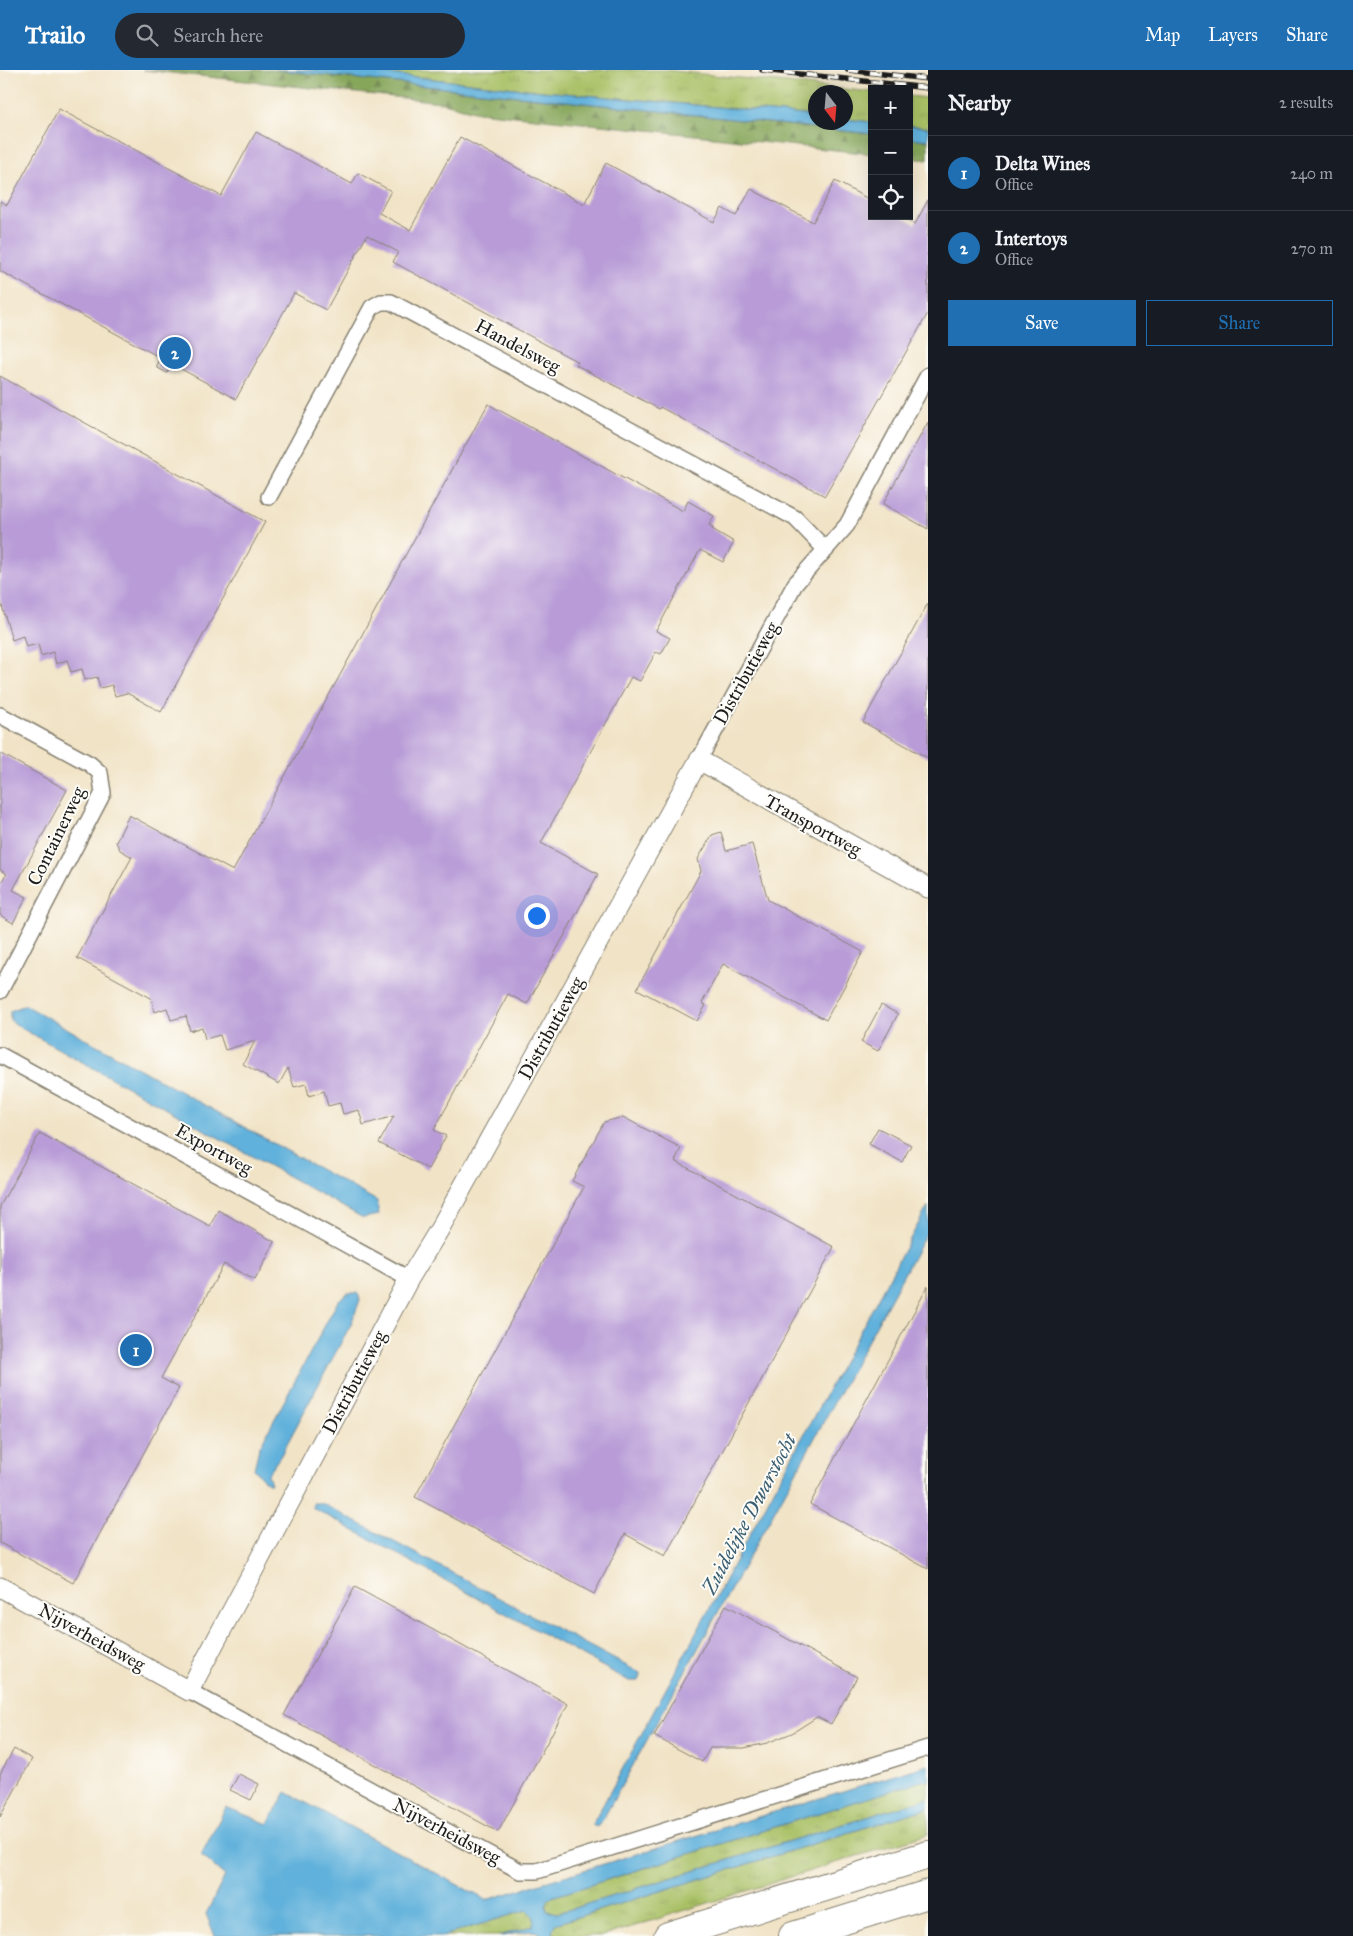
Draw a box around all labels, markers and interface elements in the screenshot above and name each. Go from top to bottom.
search box [115,13,465,58]
text: Trailo [25,20,85,50]
icon: search [133,21,161,49]
text: Search here [173,24,263,47]
text: Map [1145,24,1180,46]
text: Layers [1208,24,1258,46]
text: Share [1286,24,1328,46]
north arrow [808,85,853,130]
map controls [868,85,913,220]
button: + [868,85,913,130]
text: Nearby [948,90,1011,116]
text: 2 results [1279,93,1333,112]
button: − [868,130,913,175]
text: Delta Wines [995,152,1090,175]
text: 1 [961,164,967,183]
text: 240 m [1290,164,1333,183]
button: locate [868,175,913,220]
text: Office [995,175,1033,194]
text: Intertoys [995,227,1067,250]
text: 2 [960,239,968,258]
text: 270 m [1291,239,1333,258]
text: Office [995,250,1033,269]
button: Save [948,300,1136,346]
button: Share [1146,300,1333,346]
street label: Handelsweg [471,314,565,379]
pin: 2 [159,334,191,372]
street label: Distributieweg [708,617,785,729]
street label: Containerweg [22,783,91,890]
street label: Transportweg [760,789,865,862]
your location [524,903,550,929]
street label: Distributieweg [513,972,590,1084]
street label: Exportweg [171,1119,256,1180]
street label: Distributieweg [317,1326,392,1438]
pin: 1 [120,1331,152,1369]
water label: Zuidelijke Dwarstocht [696,1428,802,1599]
street label: Nijverheidsweg [34,1598,150,1677]
street label: Nijverheidsweg [389,1793,505,1870]

